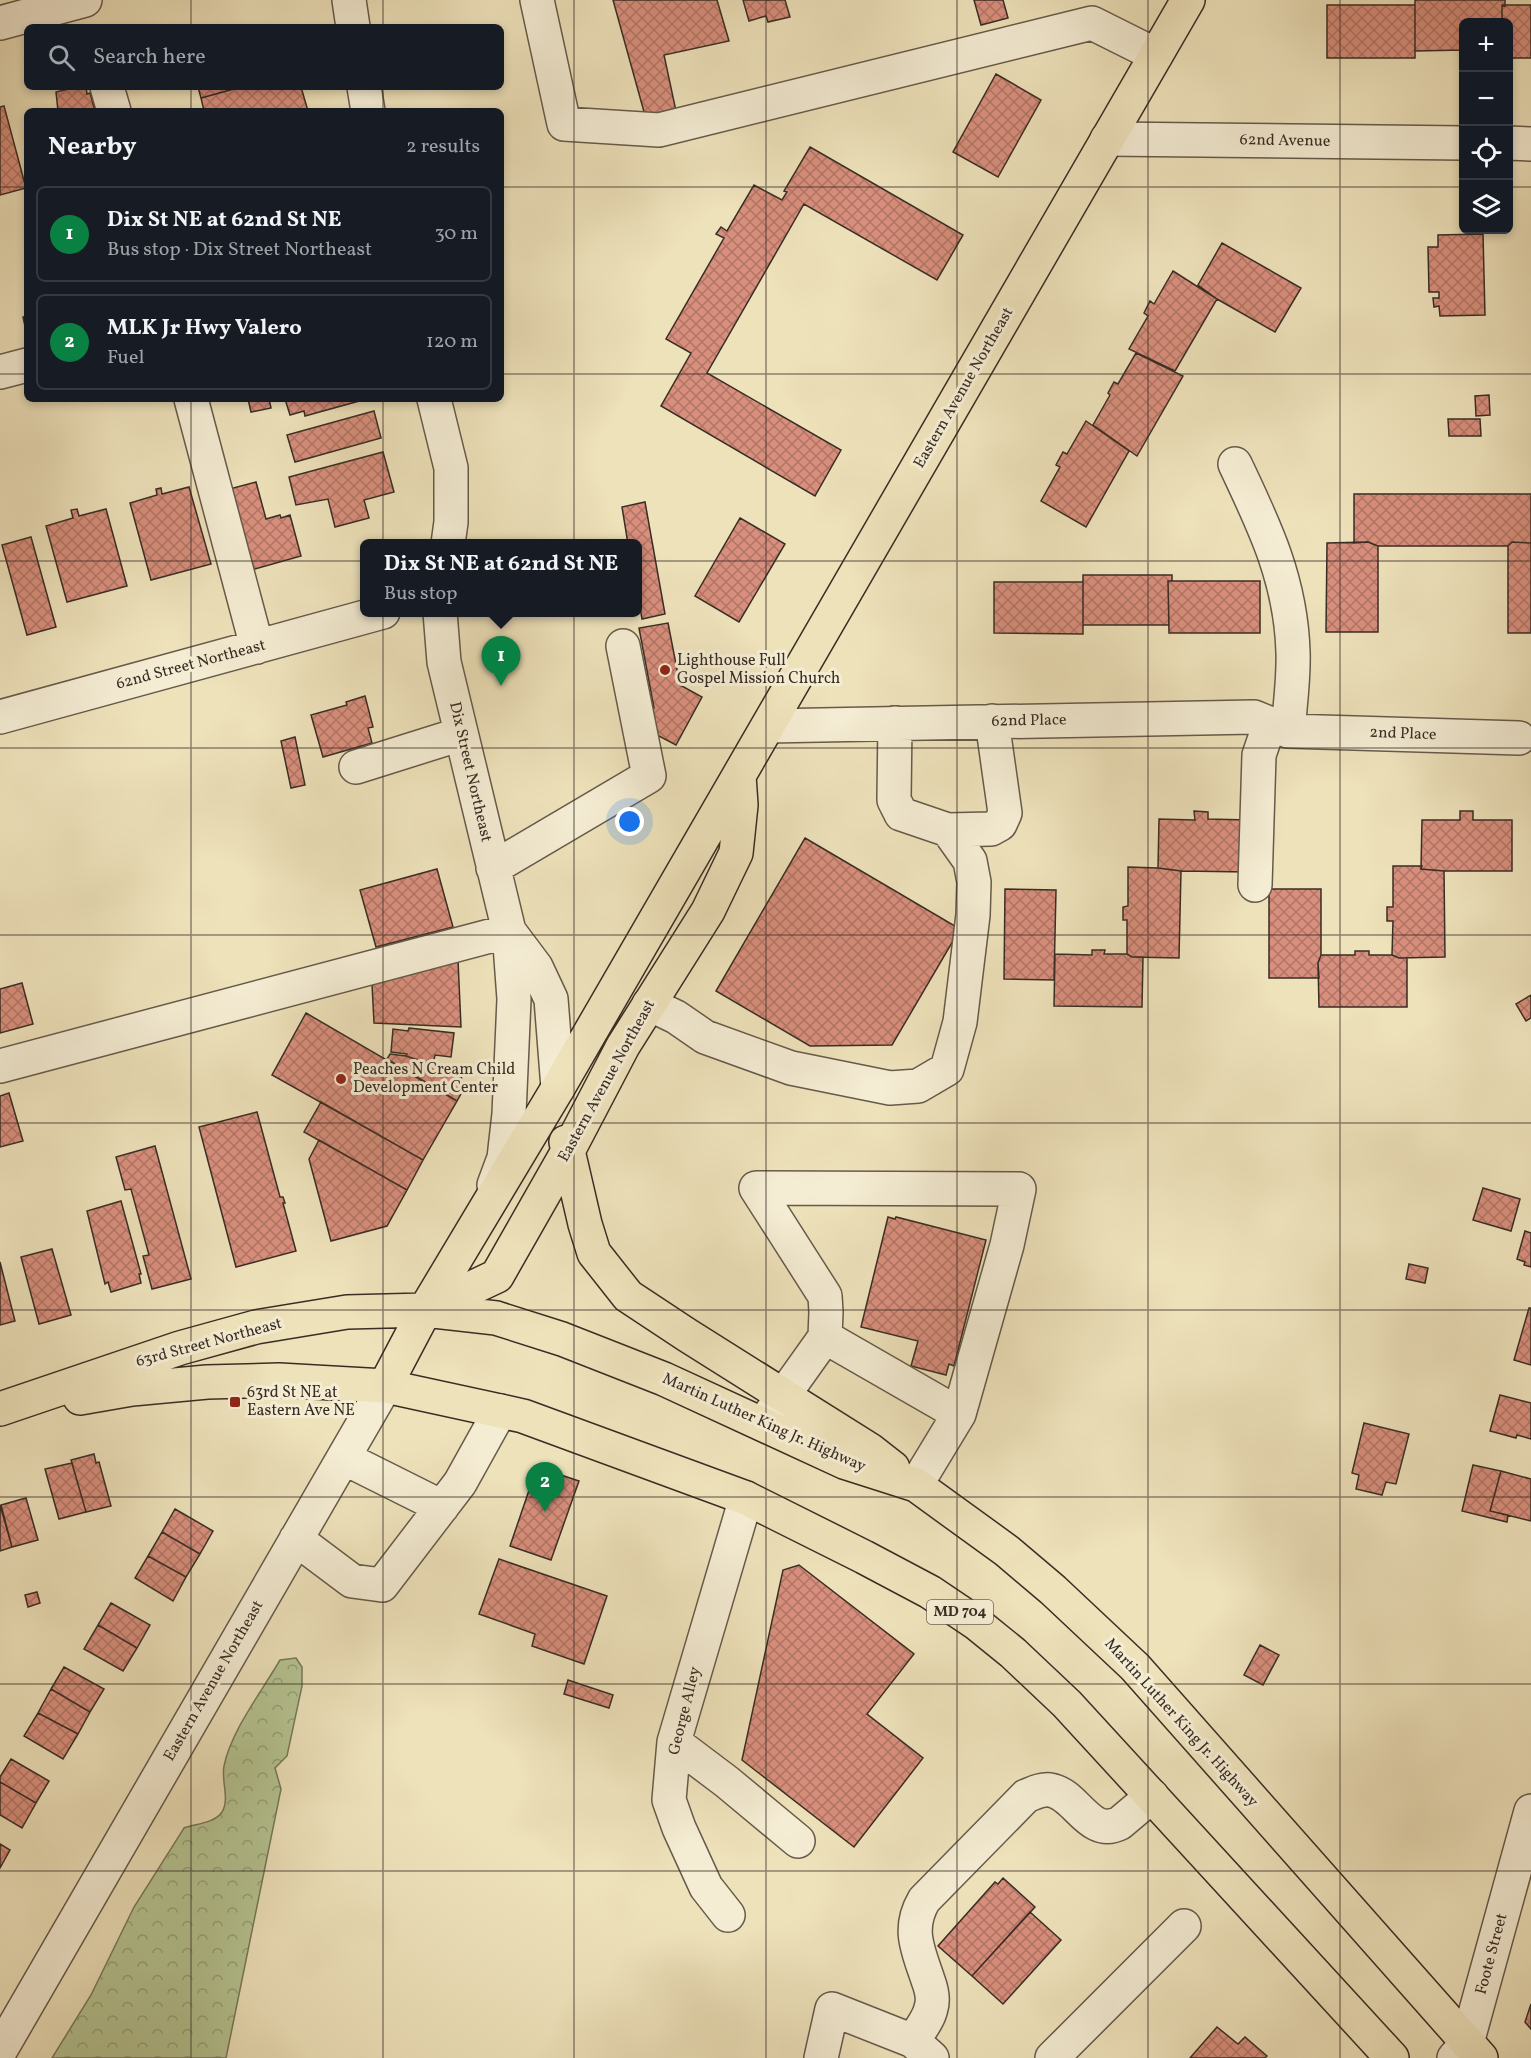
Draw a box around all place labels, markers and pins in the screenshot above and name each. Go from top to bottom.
pin: 1 [482,636,520,686]
place label: Lighthouse Full Gospel Mission Church [677,650,840,690]
marker: Lighthouse Full Gospel Mission Church [658,663,672,677]
place label: Peaches N Cream Child Development Center [353,1059,515,1099]
marker: Peaches N Cream Child Development Center [334,1072,348,1086]
place label: 63rd St NE at Eastern Ave NE [247,1382,355,1422]
marker: 63rd St NE at Eastern Ave NE [228,1395,242,1409]
pin: 2 [526,1462,564,1512]

